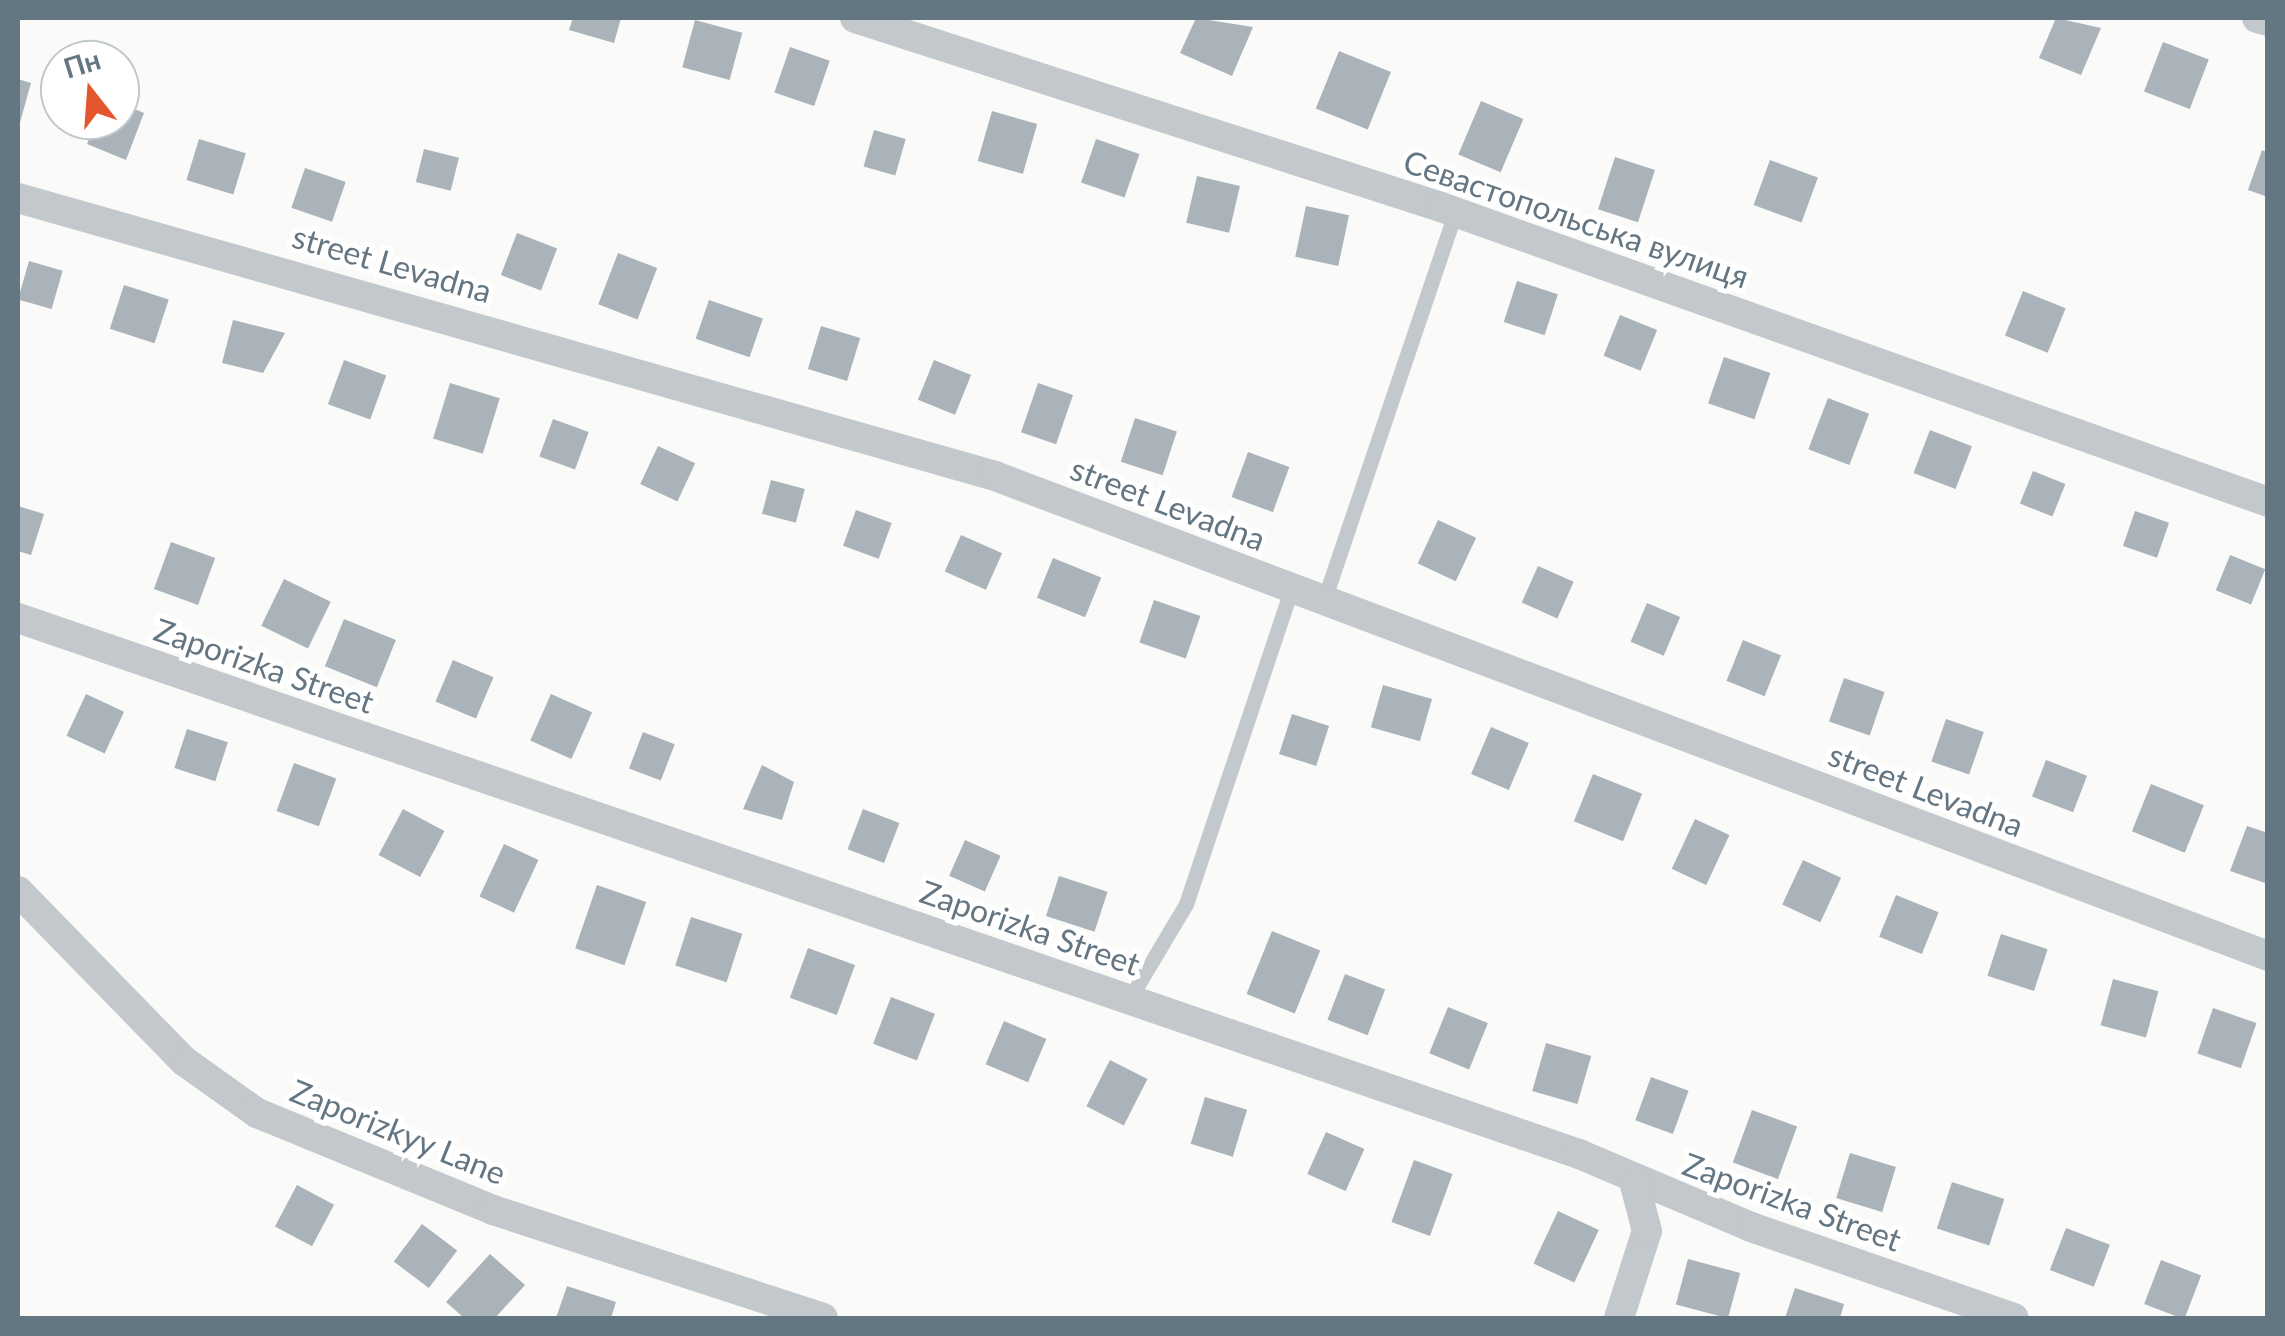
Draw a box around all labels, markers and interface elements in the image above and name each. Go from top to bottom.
north arrow [40,40,140,140]
text: Пн [59,42,104,85]
street label: Севастопольська вулиця [1398,142,1754,296]
street label: street Levadna [288,217,496,311]
street label: street Levadna [1065,449,1271,559]
street label: Zaporizka Street [149,610,379,722]
street label: street Levadna [1823,735,2029,845]
street label: Zaporizka Street [915,872,1145,984]
street label: Zaporizkyy Lane [284,1071,512,1193]
street label: Zaporizka Street [1678,1145,1906,1259]

